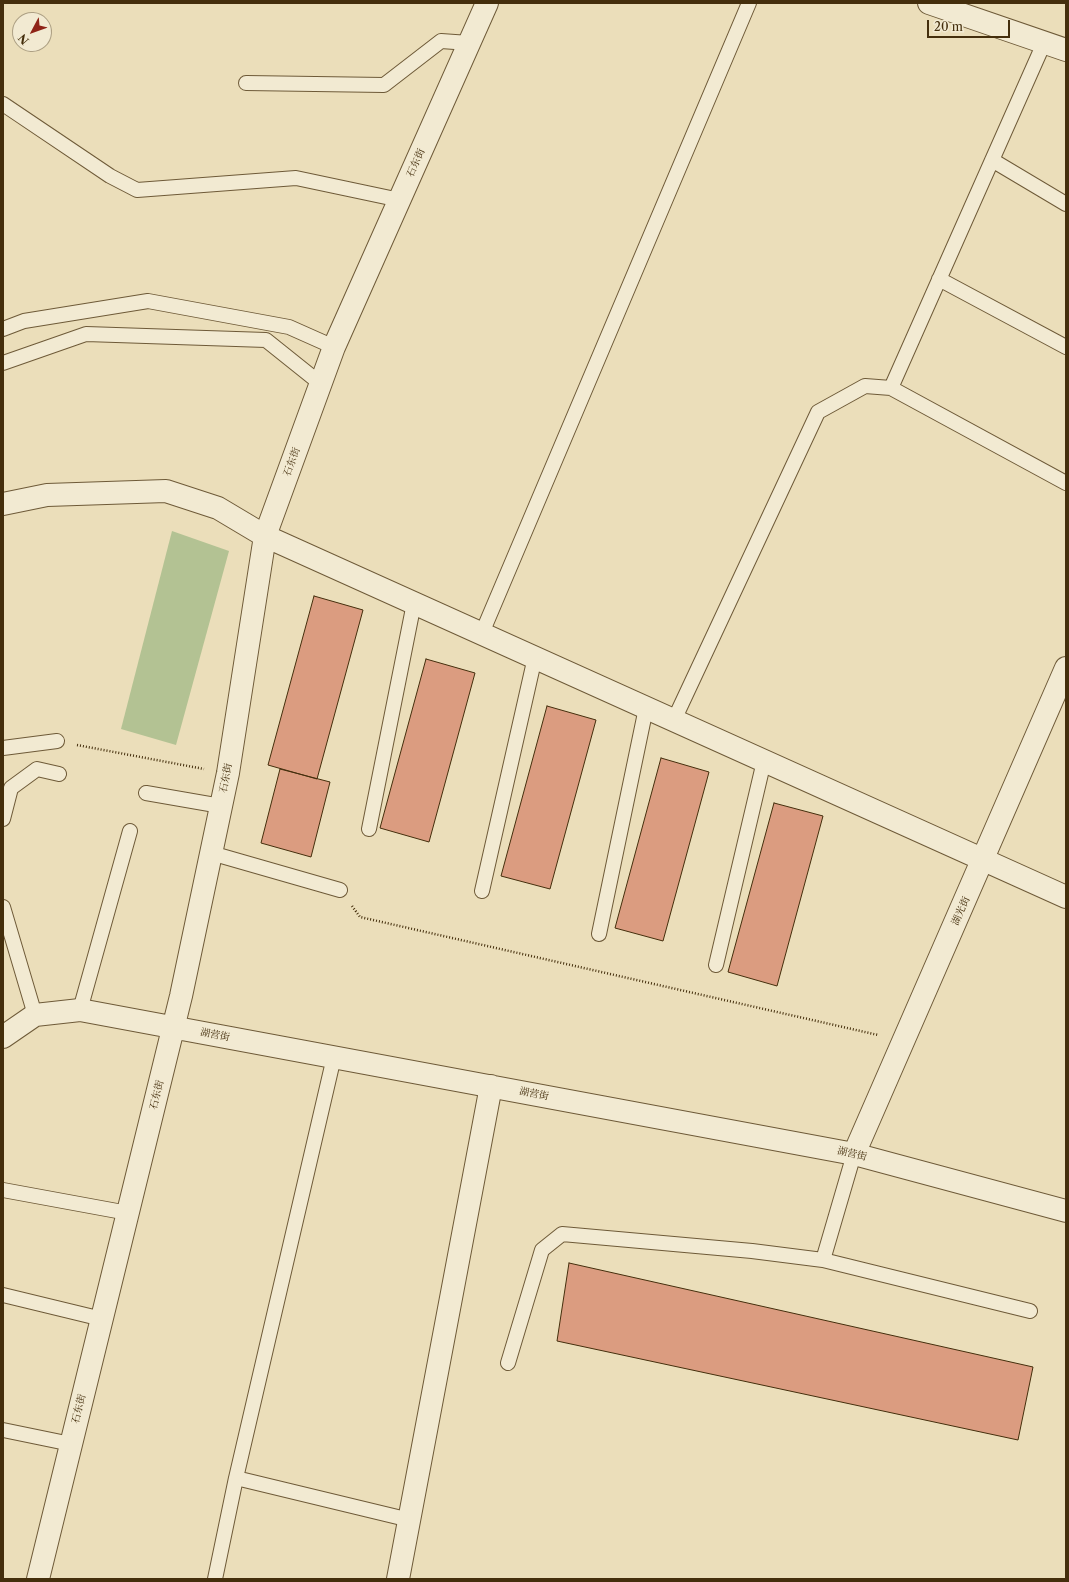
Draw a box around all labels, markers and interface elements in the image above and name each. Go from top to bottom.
north arrow [12,12,52,52]
scale bar [929,12,1012,38]
text: 20 m [934,19,963,34]
text: N [15,31,32,47]
street label: 石东街 [404,147,428,179]
street label: 石东街 [281,446,303,478]
street label: 石东街 [217,762,235,794]
street label: 湖光街 [949,895,973,927]
street label: 湖营街 [199,1026,231,1044]
street label: 石东街 [148,1079,166,1111]
street label: 湖营街 [518,1085,550,1103]
street label: 湖营街 [836,1145,868,1163]
street label: 石东街 [70,1393,88,1425]

